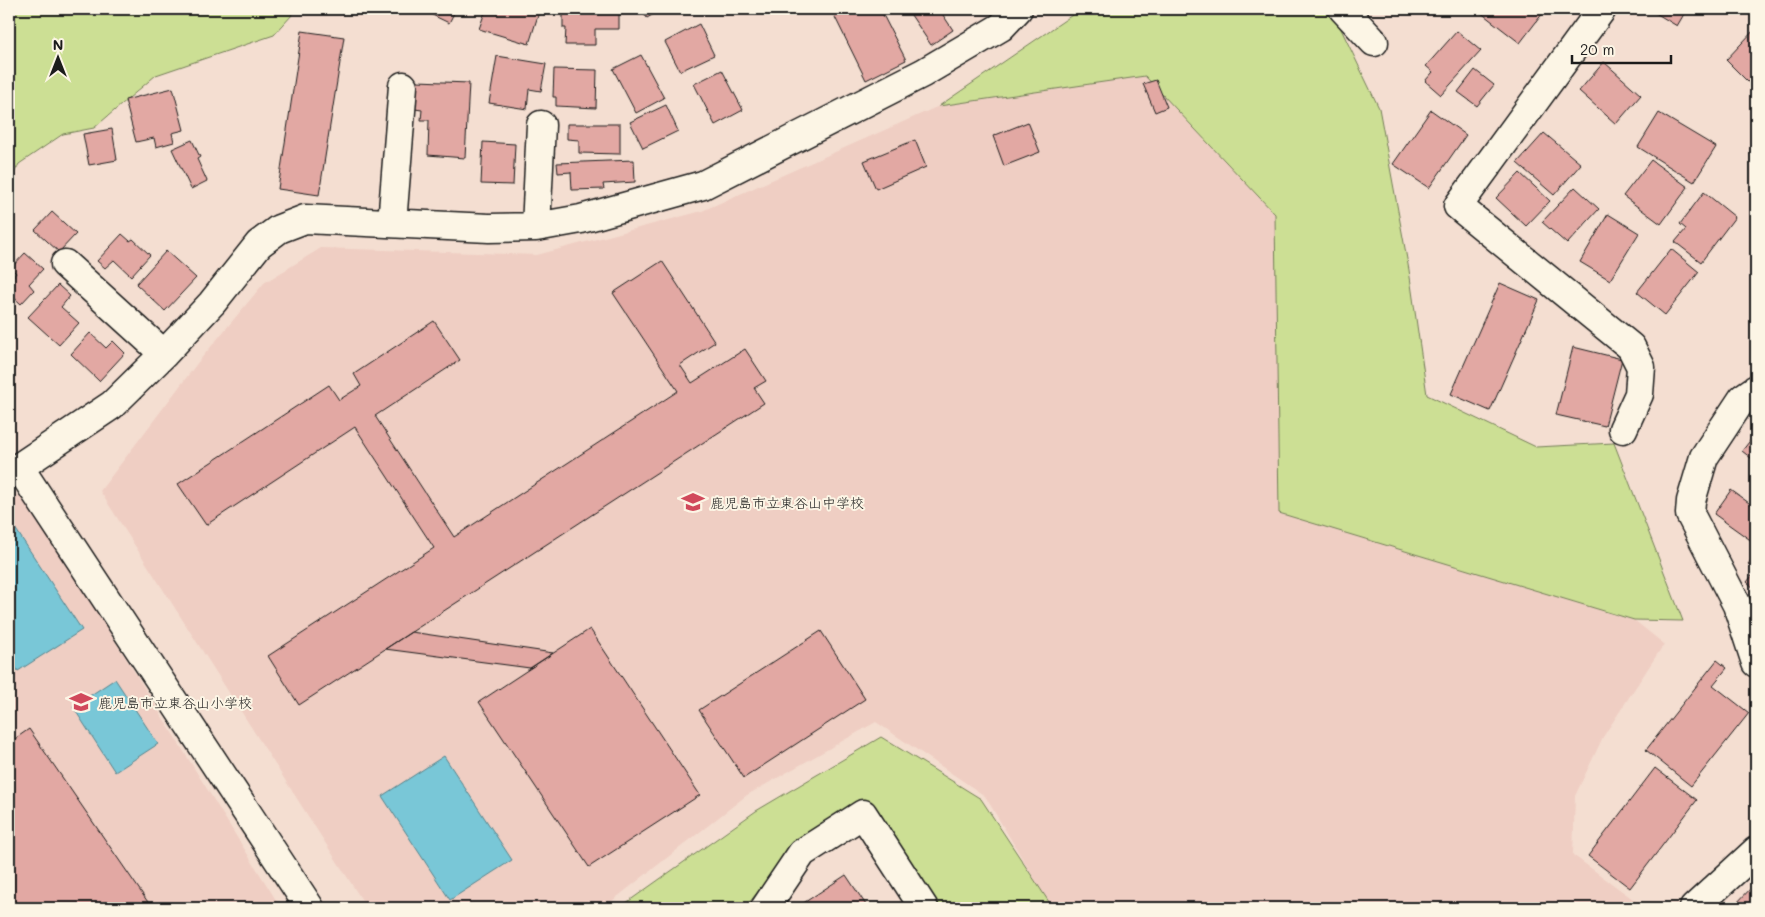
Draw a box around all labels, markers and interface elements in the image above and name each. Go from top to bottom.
north arrow [32,32,82,82]
scale bar [1572,32,1671,64]
text: N [53,35,63,54]
text: 20 m [1580,39,1614,59]
school or university icon: 鹿児島市立東谷山中学校 [680,489,706,515]
place label: 鹿児島市立東谷山中学校 [710,493,864,512]
school or university icon: 鹿児島市立東谷山小学校 [68,689,94,715]
place label: 鹿児島市立東谷山小学校 [98,693,252,712]

